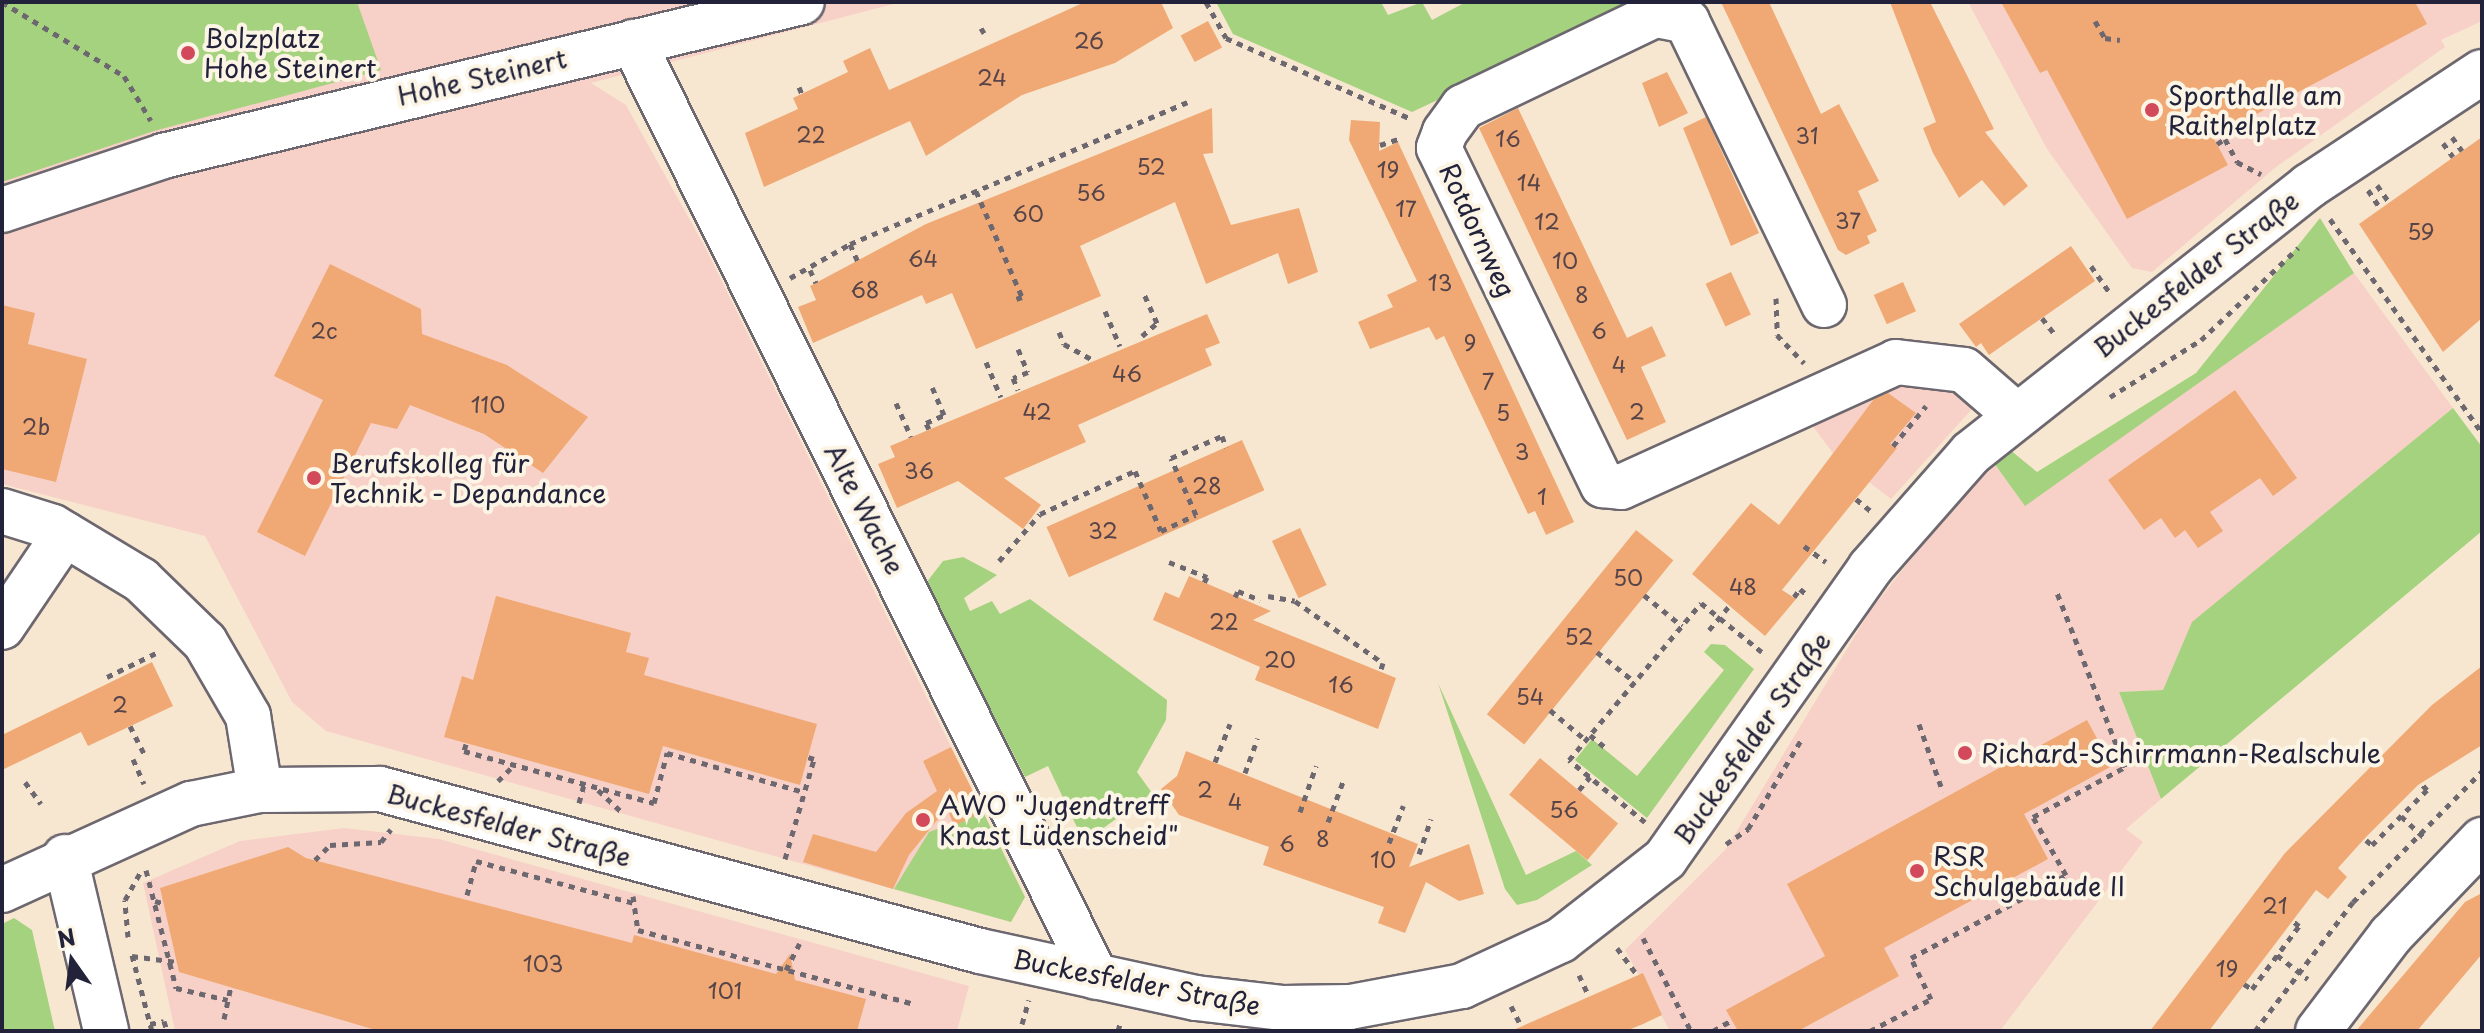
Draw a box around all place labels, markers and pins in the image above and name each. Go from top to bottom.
place label: Bolzplatz Hohe Steinert [204,22,378,84]
marker: Bolzplatz Hohe Steinert [179,44,197,62]
place label: Sporthalle am Raithelplatz [2168,79,2344,140]
marker: Sporthalle am Raithelplatz [2143,101,2161,119]
place label: Berufskolleg für Technik - Depandance [330,447,608,508]
marker: Berufskolleg für Technik - Depandance [305,469,323,487]
place label: Richard-Schirrmann-Realschule [1981,737,2381,769]
marker: Richard-Schirrmann-Realschule [1956,744,1974,762]
place label: AWO "Jugendtreff Knast Lüdenscheid" [939,789,1178,850]
marker: AWO "Jugendtreff Knast Lüdenscheid" [914,811,932,829]
place label: RSR Schulgebäude II [1933,840,2128,902]
marker: RSR Schulgebäude II [1908,862,1926,880]

